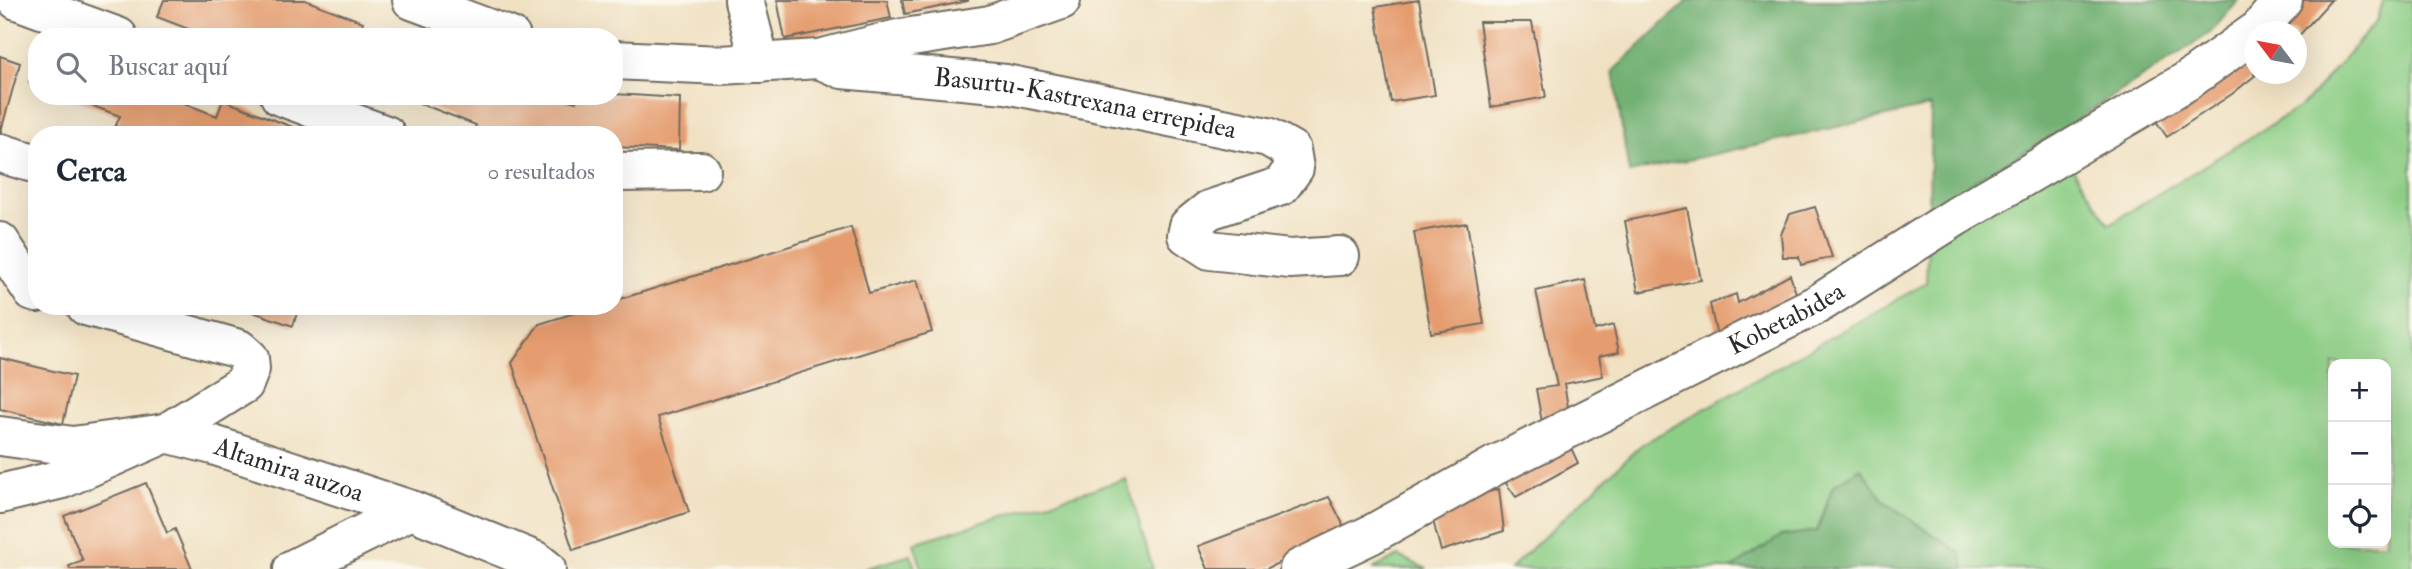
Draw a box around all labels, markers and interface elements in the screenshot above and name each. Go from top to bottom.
north arrow [2244,21,2307,84]
search box [28,28,623,105]
icon: search [52,48,90,86]
text: Buscar aquí [108,51,228,83]
street label: Basurtu-Kastrexana errepidea [933,62,1239,146]
text: Cerca [56,153,126,190]
text: 0 resultados [488,157,595,186]
street label: Kobetabidea [1723,275,1851,362]
map controls [2328,359,2391,548]
button: + [2328,359,2391,422]
button: − [2328,422,2391,485]
street label: Altamira auzoa [209,430,368,509]
button: locate [2328,485,2391,548]

